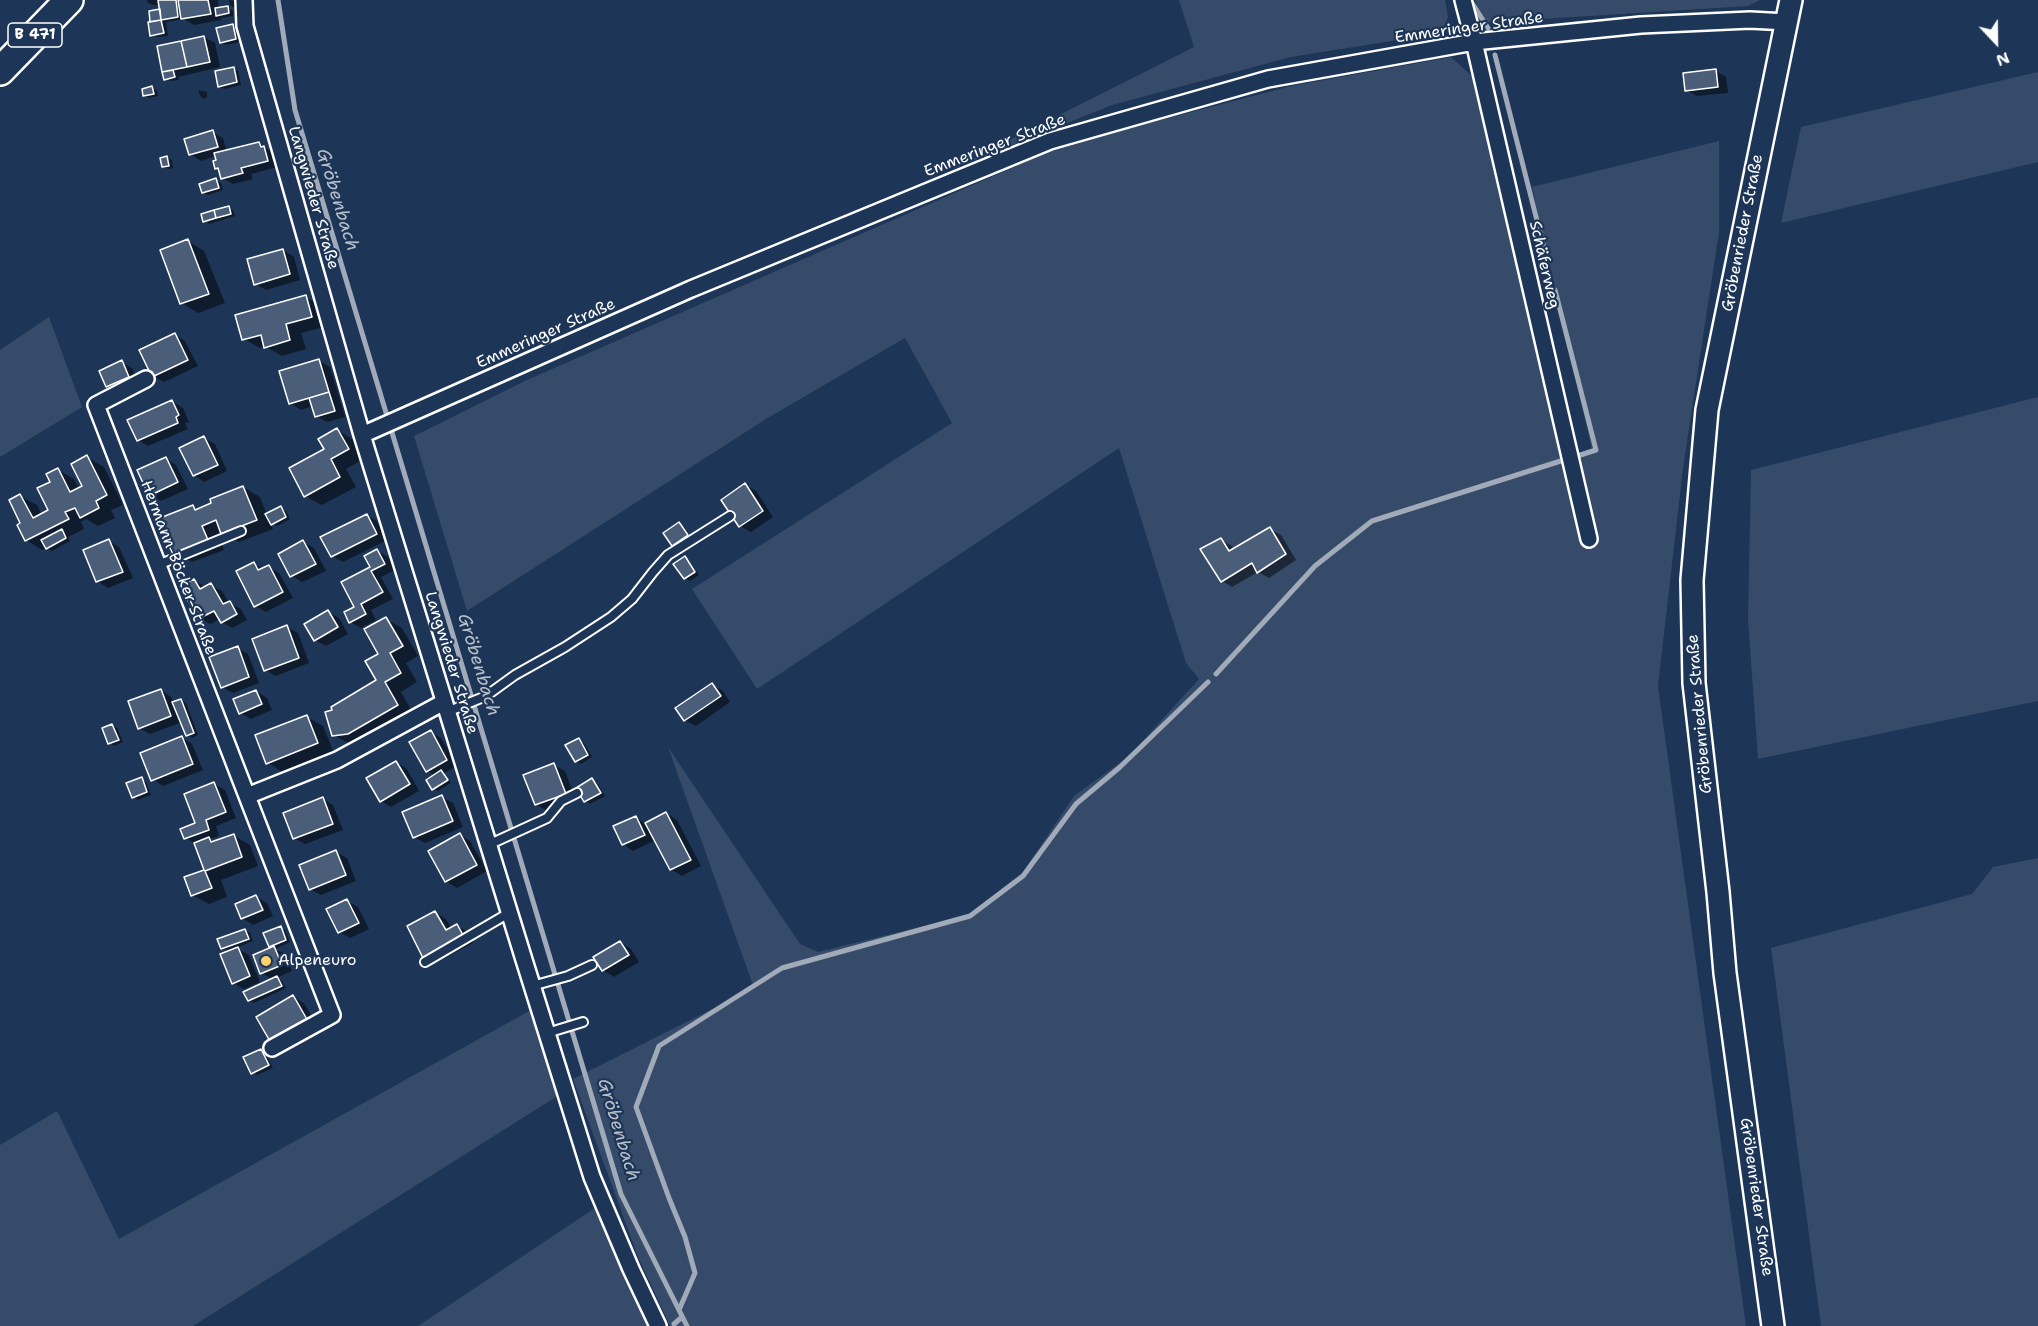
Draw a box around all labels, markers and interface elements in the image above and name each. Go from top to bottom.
street label: Emmeringer Straße [1393,8,1545,48]
north arrow [1966,12,2026,72]
road number: B 471 [8,23,62,47]
text: N [1993,47,2013,71]
street label: Emmeringer Straße [922,110,1068,182]
street label: Langwieder Straße [283,124,343,272]
water label: Gröbenbach [311,146,363,254]
street label: Gröbenrieder Straße [1718,153,1768,313]
street label: Schäferweg [1525,219,1563,311]
street label: Emmeringer Straße [474,295,618,373]
street label: Hermann-Böcker-Straße [136,478,220,658]
street label: Langwieder Straße [420,589,482,737]
water label: Gröbenbach [452,611,504,719]
street label: Gröbenrieder Straße [1683,634,1717,794]
place label: Alpeneuro [278,951,356,971]
marker: Alpeneuro [259,954,273,968]
water label: Gröbenbach [592,1076,644,1184]
street label: Gröbenrieder Straße [1735,1116,1777,1278]

